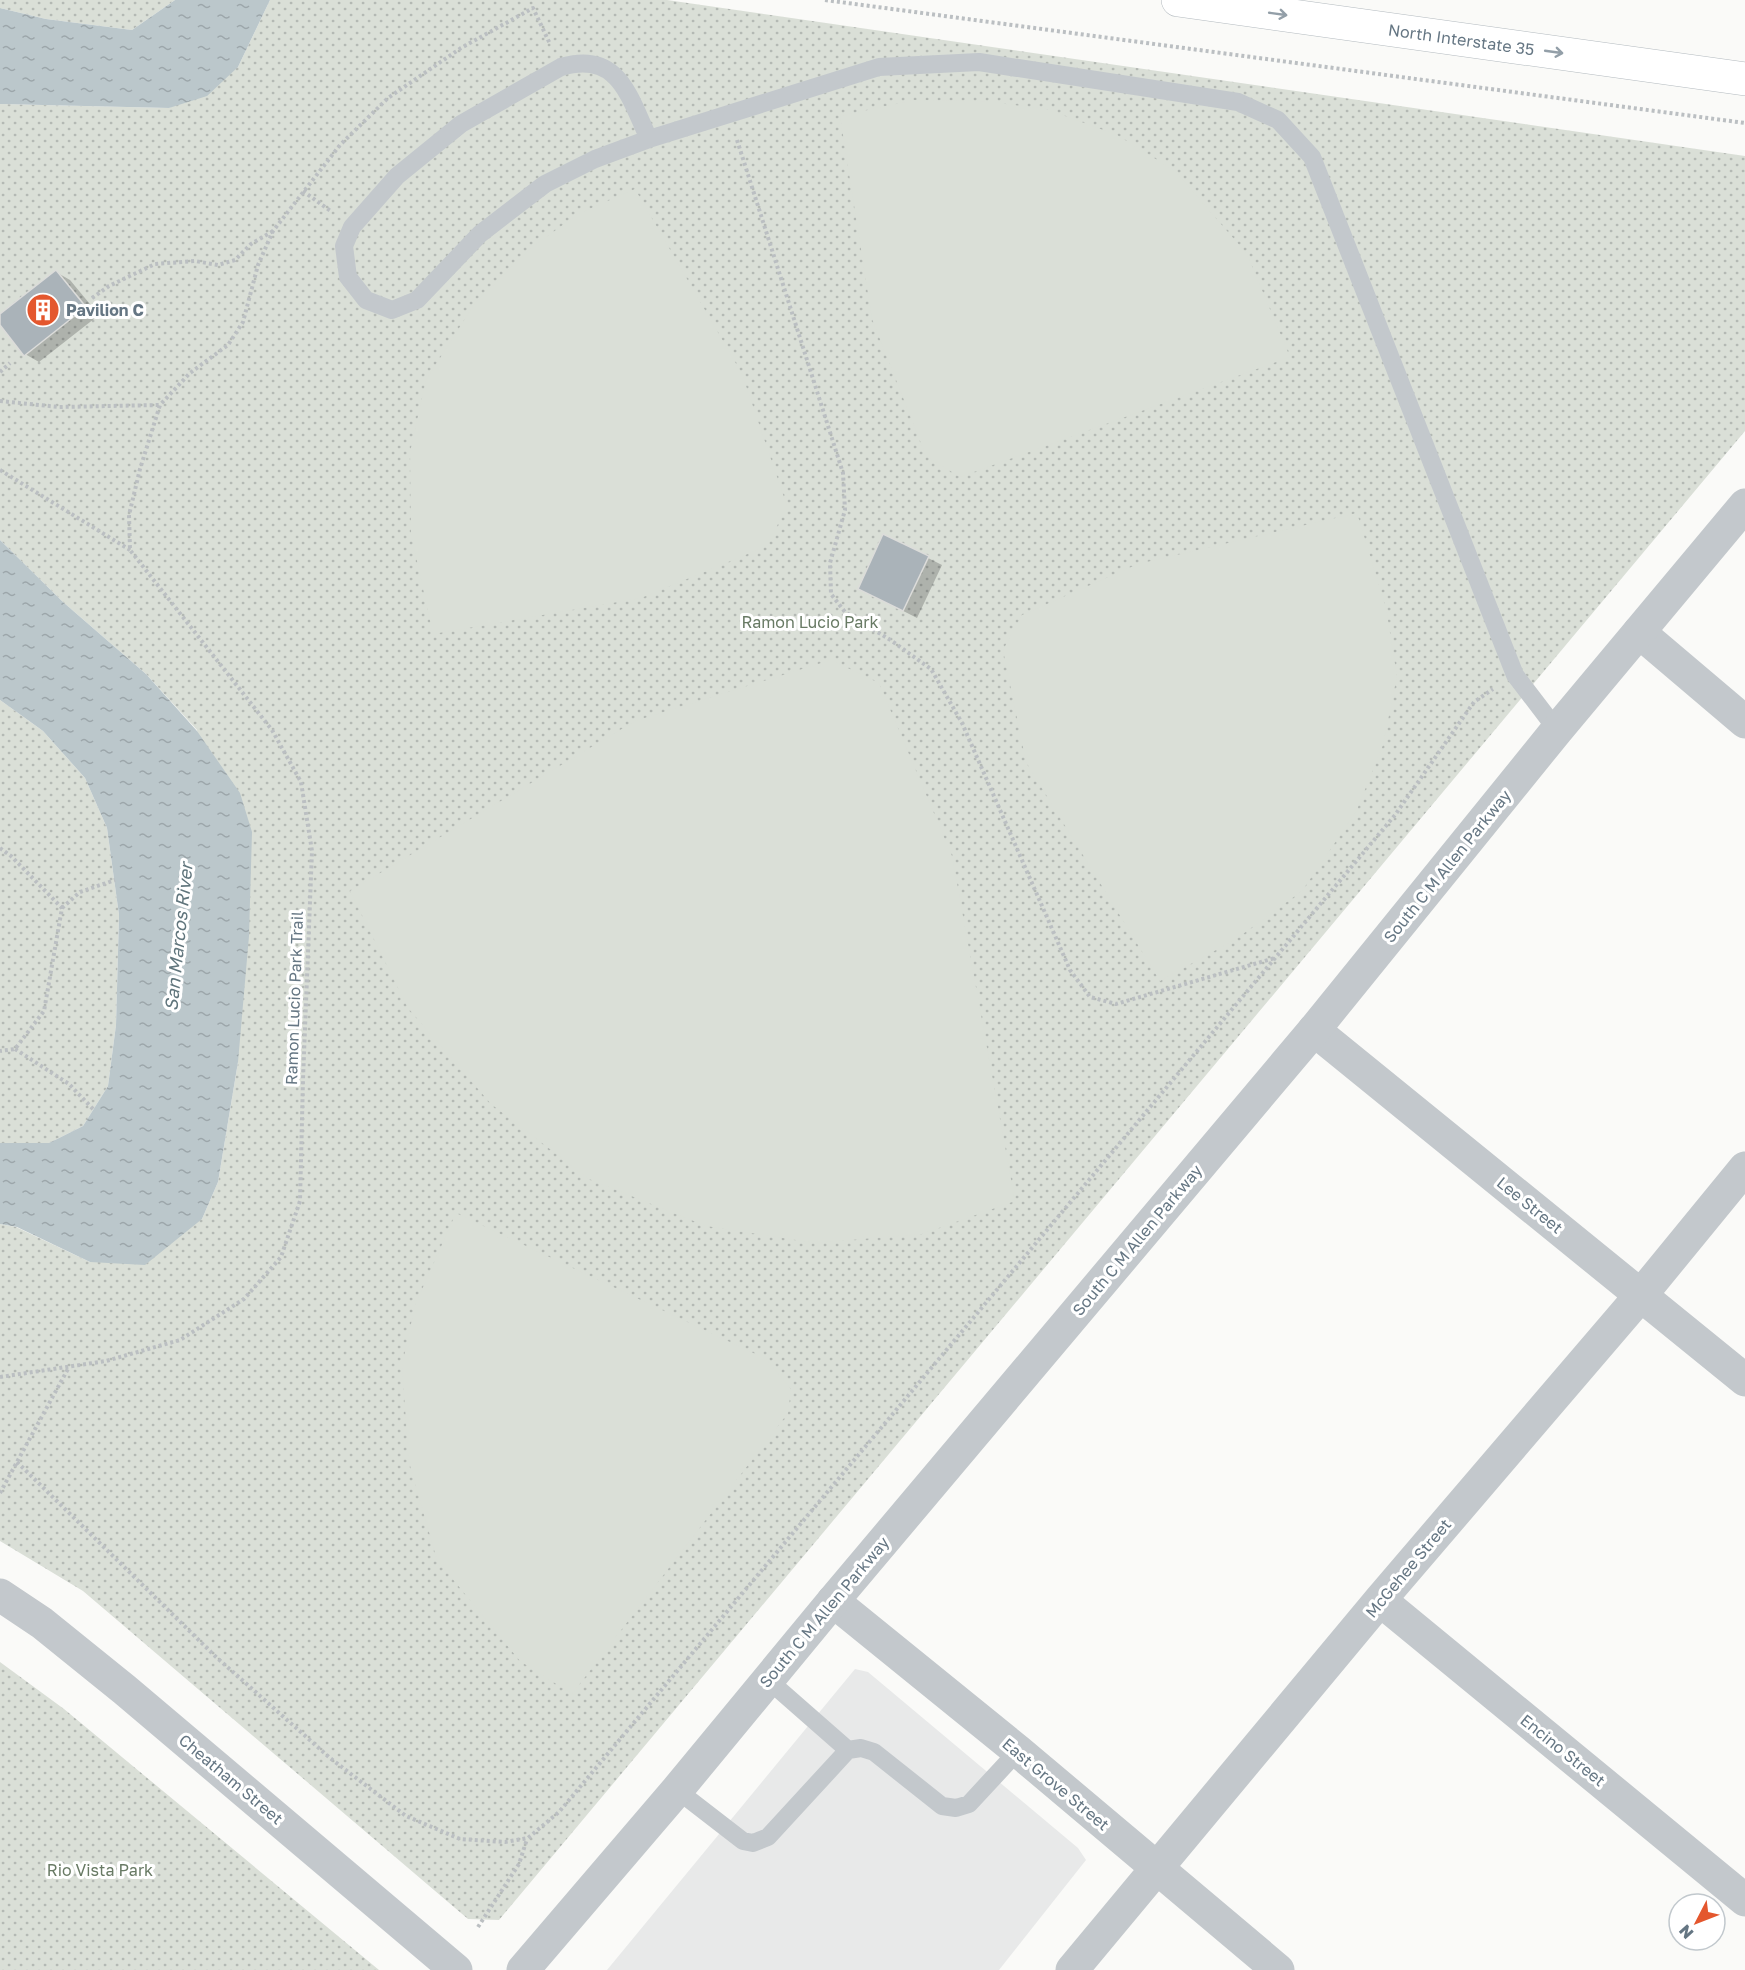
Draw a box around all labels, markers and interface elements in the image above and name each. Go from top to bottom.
one-way arrow [1267,8,1287,19]
street label: North Interstate 35 [1387,19,1536,60]
one-way arrow [1544,47,1563,58]
building icon: Pavilion C [25,292,61,328]
place label: Pavilion C [66,300,144,320]
park label: Ramon Lucio Park [741,612,879,632]
street label: South C M Allen Parkway [1379,785,1515,947]
water label: San Marcos River [159,859,197,1012]
street label: Ramon Lucio Park Trail [281,911,307,1085]
street label: South C M Allen Parkway [1068,1160,1206,1320]
street label: Lee Street [1493,1172,1567,1238]
street label: McGehee Street [1361,1515,1455,1621]
street label: South C M Allen Parkway [755,1532,893,1692]
street label: Encino Street [1517,1710,1609,1790]
street label: Cheatham Street [175,1730,287,1828]
street label: East Grove Street [998,1733,1114,1835]
park label: Rio Vista Park [47,1860,153,1880]
north arrow [1667,1892,1727,1952]
text: N [1674,1921,1697,1943]

